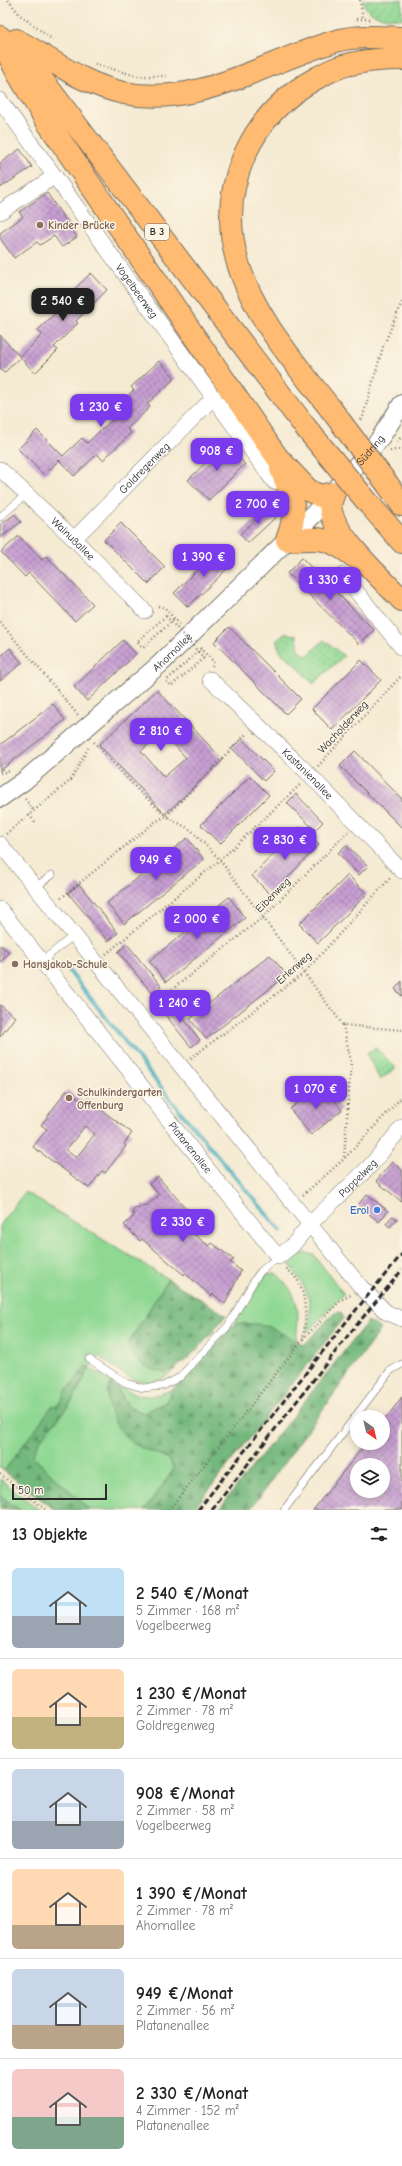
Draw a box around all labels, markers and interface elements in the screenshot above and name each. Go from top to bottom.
place label: Kinder Brücke [48,219,116,232]
marker: Kinder Brücke [35,220,45,230]
road number: B 3 [145,224,169,240]
street label: Vogelbeerweg [113,261,161,321]
pin: 2 540 € [26,288,100,322]
text: 2 540 € [40,293,86,308]
pin: 1 230 € [64,394,138,428]
text: 1 230 € [79,399,123,414]
street label: Südring [353,432,387,468]
pin: 908 € [189,438,245,472]
street label: Goldregenweg [116,439,172,496]
text: 908 € [200,443,234,458]
pin: 2 700 € [221,491,295,525]
text: 2 700 € [235,496,281,511]
street label: Walnußallee [49,514,98,563]
pin: 1 390 € [167,544,241,578]
text: 1 390 € [182,549,226,564]
pin: 1 330 € [293,567,367,601]
text: 1 330 € [308,572,352,587]
street label: Ahornallee [150,630,195,674]
street label: Wacholderweg [315,698,371,756]
pin: 2 810 € [124,718,198,752]
text: 2 810 € [139,723,183,738]
street label: Kastanienallee [280,745,336,802]
pin: 2 830 € [248,827,322,861]
text: 2 830 € [262,832,308,847]
pin: 949 € [128,847,184,881]
text: 949 € [139,852,173,867]
street label: Eibenweg [253,875,293,915]
pin: 2 000 € [160,906,234,940]
text: 2 000 € [174,911,221,926]
street label: Erlenweg [274,949,314,987]
place label: Hansjakob-Schule [23,958,108,971]
marker: Hansjakob-Schule [10,959,20,969]
pin: 1 240 € [143,990,217,1024]
text: 1 240 € [159,995,201,1010]
pin: 1 070 € [279,1076,353,1110]
text: 1 070 € [294,1081,338,1096]
place label: Schulkindergarten Offenburg [77,1086,162,1112]
marker: Schulkindergarten Offenburg [64,1093,74,1103]
street label: Platanenallee [166,1119,215,1176]
street label: Pappelweg [336,1156,380,1199]
place label: Erol [350,1204,369,1217]
marker: Erol [372,1205,382,1215]
pin: 2 330 € [146,1209,220,1243]
text: 2 330 € [161,1214,205,1229]
north arrow [350,1410,390,1450]
map controls [350,1410,390,1498]
button: layers [350,1458,390,1498]
scale bar [12,1482,107,1501]
text: 50 m [18,1484,43,1497]
icon: filters [368,1523,390,1545]
text: 13 Objekte [12,1525,87,1544]
icon: home [44,1584,92,1632]
text: 2 540 €/Monat [136,1584,248,1603]
text: 5 Zimmer · 168 m² [136,1603,239,1618]
text: Vogelbeerweg [136,1618,211,1633]
text: 1 230 €/Monat [136,1684,246,1703]
icon: home [44,1685,92,1733]
text: 2 Zimmer · 78 m² [136,1703,233,1718]
text: Goldregenweg [136,1718,215,1733]
text: 908 €/Monat [136,1784,234,1803]
icon: home [44,1785,92,1833]
text: 2 Zimmer · 58 m² [136,1803,234,1818]
text: Vogelbeerweg [136,1818,211,1833]
text: 1 390 €/Monat [136,1884,247,1903]
icon: home [44,1885,92,1933]
text: 2 Zimmer · 78 m² [136,1903,233,1918]
text: Ahornallee [136,1918,195,1933]
text: 949 €/Monat [136,1984,233,2003]
icon: home [44,1985,92,2033]
text: 2 Zimmer · 56 m² [136,2003,234,2018]
text: Platanenallee [136,2018,209,2033]
text: 2 330 €/Monat [136,2084,248,2103]
icon: home [44,2085,92,2133]
text: 4 Zimmer · 152 m² [136,2103,239,2118]
text: Platanenallee [136,2118,209,2133]

